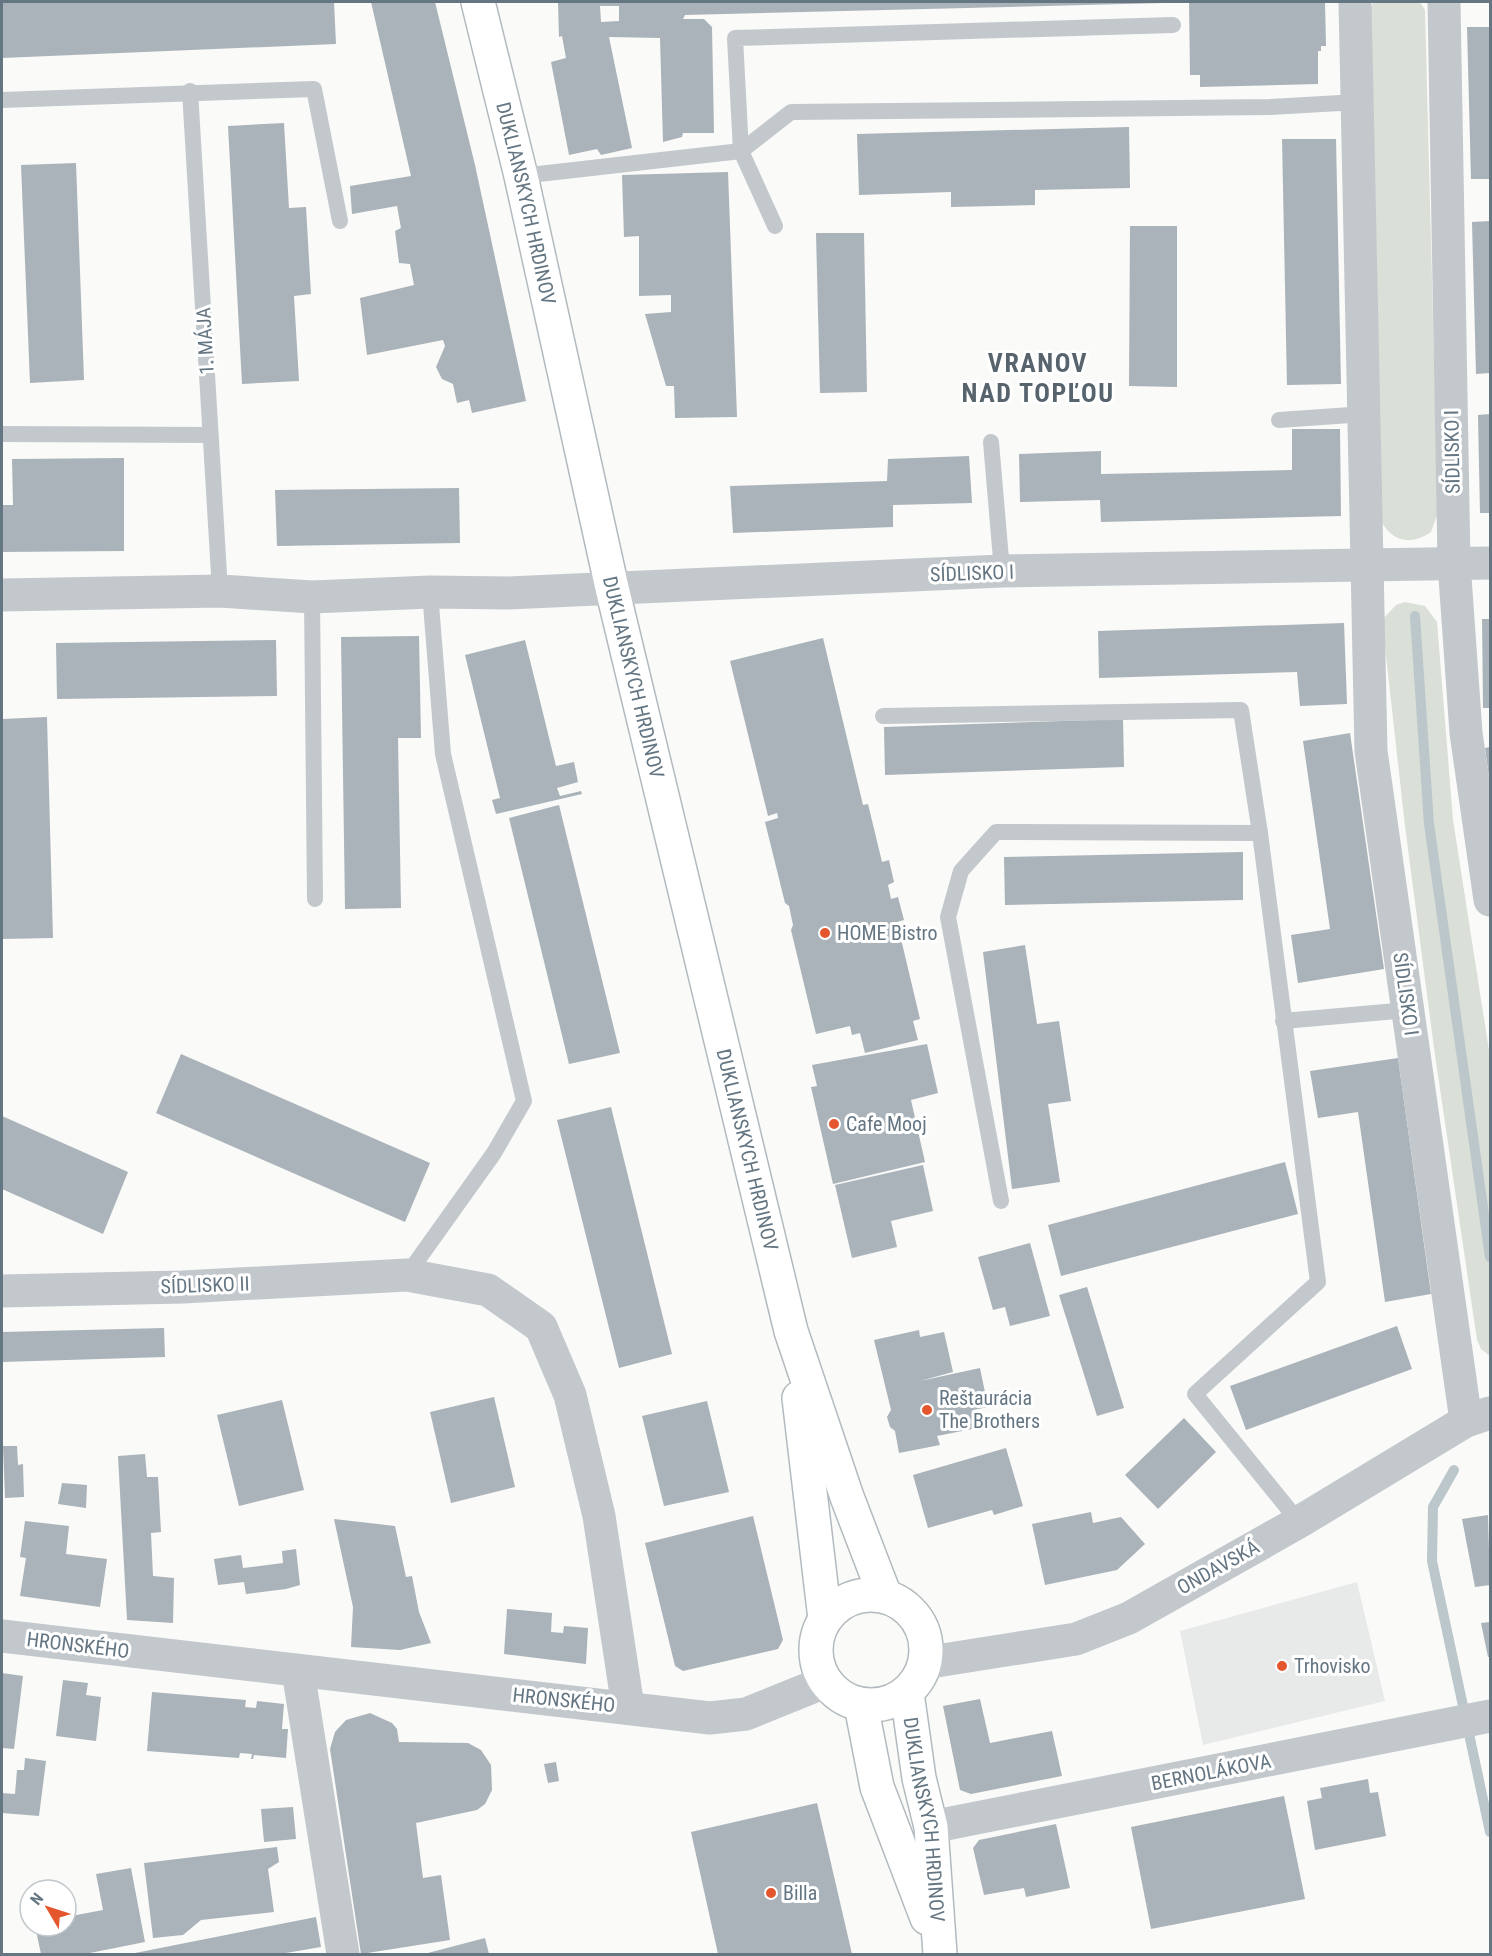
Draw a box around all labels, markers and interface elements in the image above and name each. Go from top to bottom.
street label: DUKLIANSKYCH HRDINOV [491,100,561,307]
street label: 1. MÁJA [191,306,219,375]
district label: VRANOV NAD TOPĽOU [962,348,1114,408]
street label: SÍDLISKO I [1439,410,1465,494]
street label: SÍDLISKO I [930,560,1014,586]
street label: DUKLIANSKYCH HRDINOV [598,574,669,781]
place label: HOME Bistro [837,921,938,945]
marker: HOME Bistro [818,926,832,940]
street label: SÍDLISKO I [1388,951,1424,1037]
street label: DUKLIANSKYCH HRDINOV [711,1046,783,1253]
place label: Cafe Mooj [846,1112,927,1136]
marker: Cafe Mooj [827,1117,841,1131]
street label: SÍDLISKO II [160,1271,250,1299]
place label: Reštaurácia The Brothers [939,1386,1040,1433]
marker: Reštaurácia The Brothers [920,1403,934,1417]
street label: ONDAVSKÁ [1173,1534,1264,1599]
street label: HRONSKÉHO [25,1627,131,1663]
place label: Trhovisko [1294,1654,1371,1678]
marker: Trhovisko [1275,1659,1289,1673]
street label: HRONSKÉHO [511,1683,617,1717]
street label: DUKLIANSKYCH HRDINOV [899,1716,950,1923]
street label: BERNOLÁKOVA [1149,1749,1273,1795]
north arrow [18,1878,78,1938]
place label: Billa [783,1881,817,1905]
marker: Billa [764,1886,778,1900]
text: N [26,1889,47,1909]

